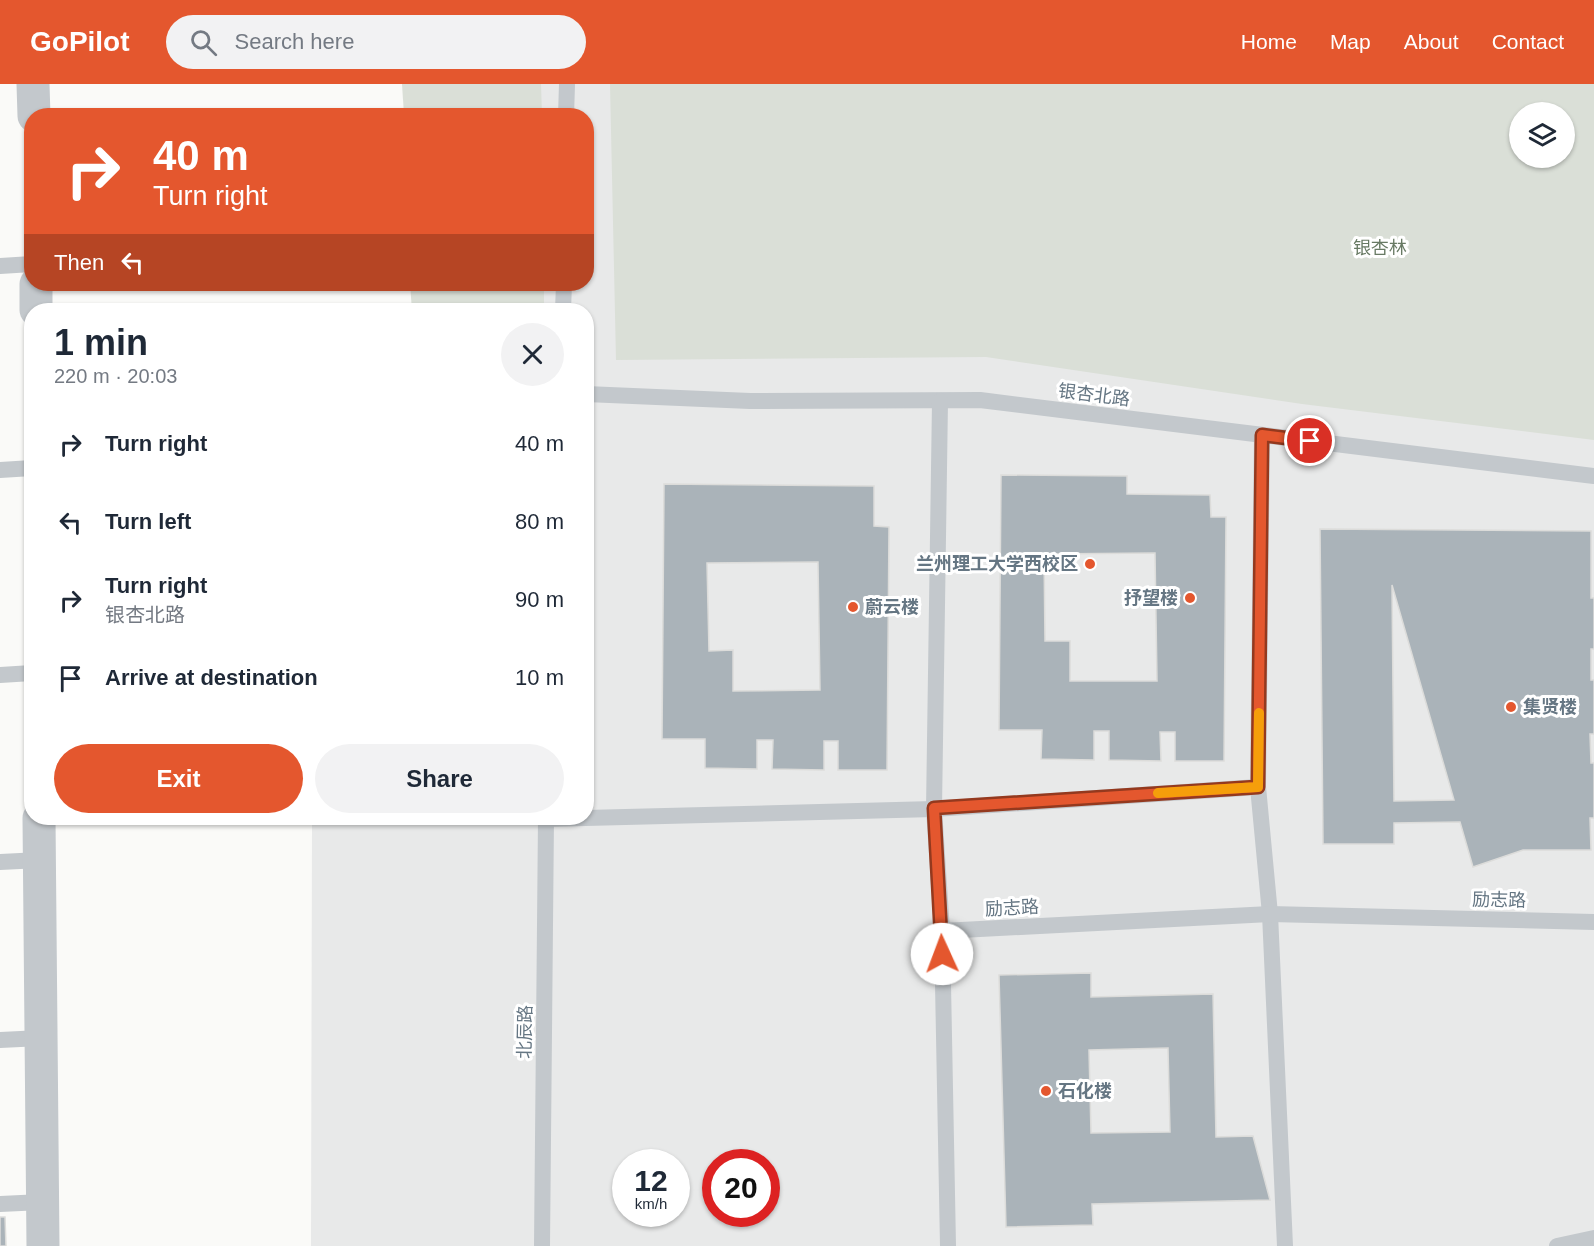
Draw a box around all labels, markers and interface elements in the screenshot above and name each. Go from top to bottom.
search box [166,15,586,69]
text: GoPilot [30,26,130,57]
icon: search [187,26,220,59]
text: Search here [235,29,354,54]
text: Home [1241,30,1297,53]
text: Map [1330,30,1371,53]
text: About [1404,30,1459,53]
text: Contact [1492,30,1564,53]
map controls [1509,102,1575,168]
button: layers [1509,102,1575,168]
icon: right [54,132,132,210]
text: 40 m [153,132,249,179]
text: Turn right [153,181,268,211]
park label: 银杏林 [1353,238,1407,258]
icon: left [116,246,149,279]
text: Then [54,250,104,275]
text: 1 min [54,322,148,363]
button: close [501,323,564,386]
text: 220 m · 20:03 [54,365,177,387]
street label: 银杏北路 [1057,381,1131,409]
pin [1284,415,1335,466]
icon: arrive [1293,424,1326,457]
icon: right [54,428,87,461]
text: Turn right [105,431,207,456]
text: 40 m [515,431,564,456]
icon: left [54,506,87,539]
text: Turn left [105,509,191,534]
text: 80 m [515,509,564,534]
place label: 兰州理工大学西校区 [916,554,1078,574]
marker: 兰州理工大学西校区 [1083,557,1097,571]
text: Turn right [105,573,207,598]
icon: right [54,584,87,617]
text: 90 m [515,587,564,612]
place label: 抒望楼 [1124,588,1178,608]
marker: 抒望楼 [1183,591,1197,605]
place label: 蔚云楼 [865,597,919,617]
marker: 蔚云楼 [846,600,860,614]
text: 银杏北路 [105,604,185,626]
icon: arrive [54,662,87,695]
text: Arrive at destination [105,665,318,690]
text: 10 m [515,665,564,690]
place label: 集贤楼 [1523,697,1577,717]
marker: 集贤楼 [1504,700,1518,714]
button: Exit [54,744,303,813]
button: Share [315,744,564,813]
street label: 励志路 [1472,890,1526,910]
street label: 励志路 [985,897,1039,919]
position arrow [910,922,974,986]
street label: 北辰路 [515,1005,535,1059]
place label: 石化楼 [1058,1081,1112,1101]
marker: 石化楼 [1039,1084,1053,1098]
speed limit sign: 20 [702,1149,780,1227]
text: 12 [634,1164,668,1197]
text: km/h [635,1195,667,1212]

